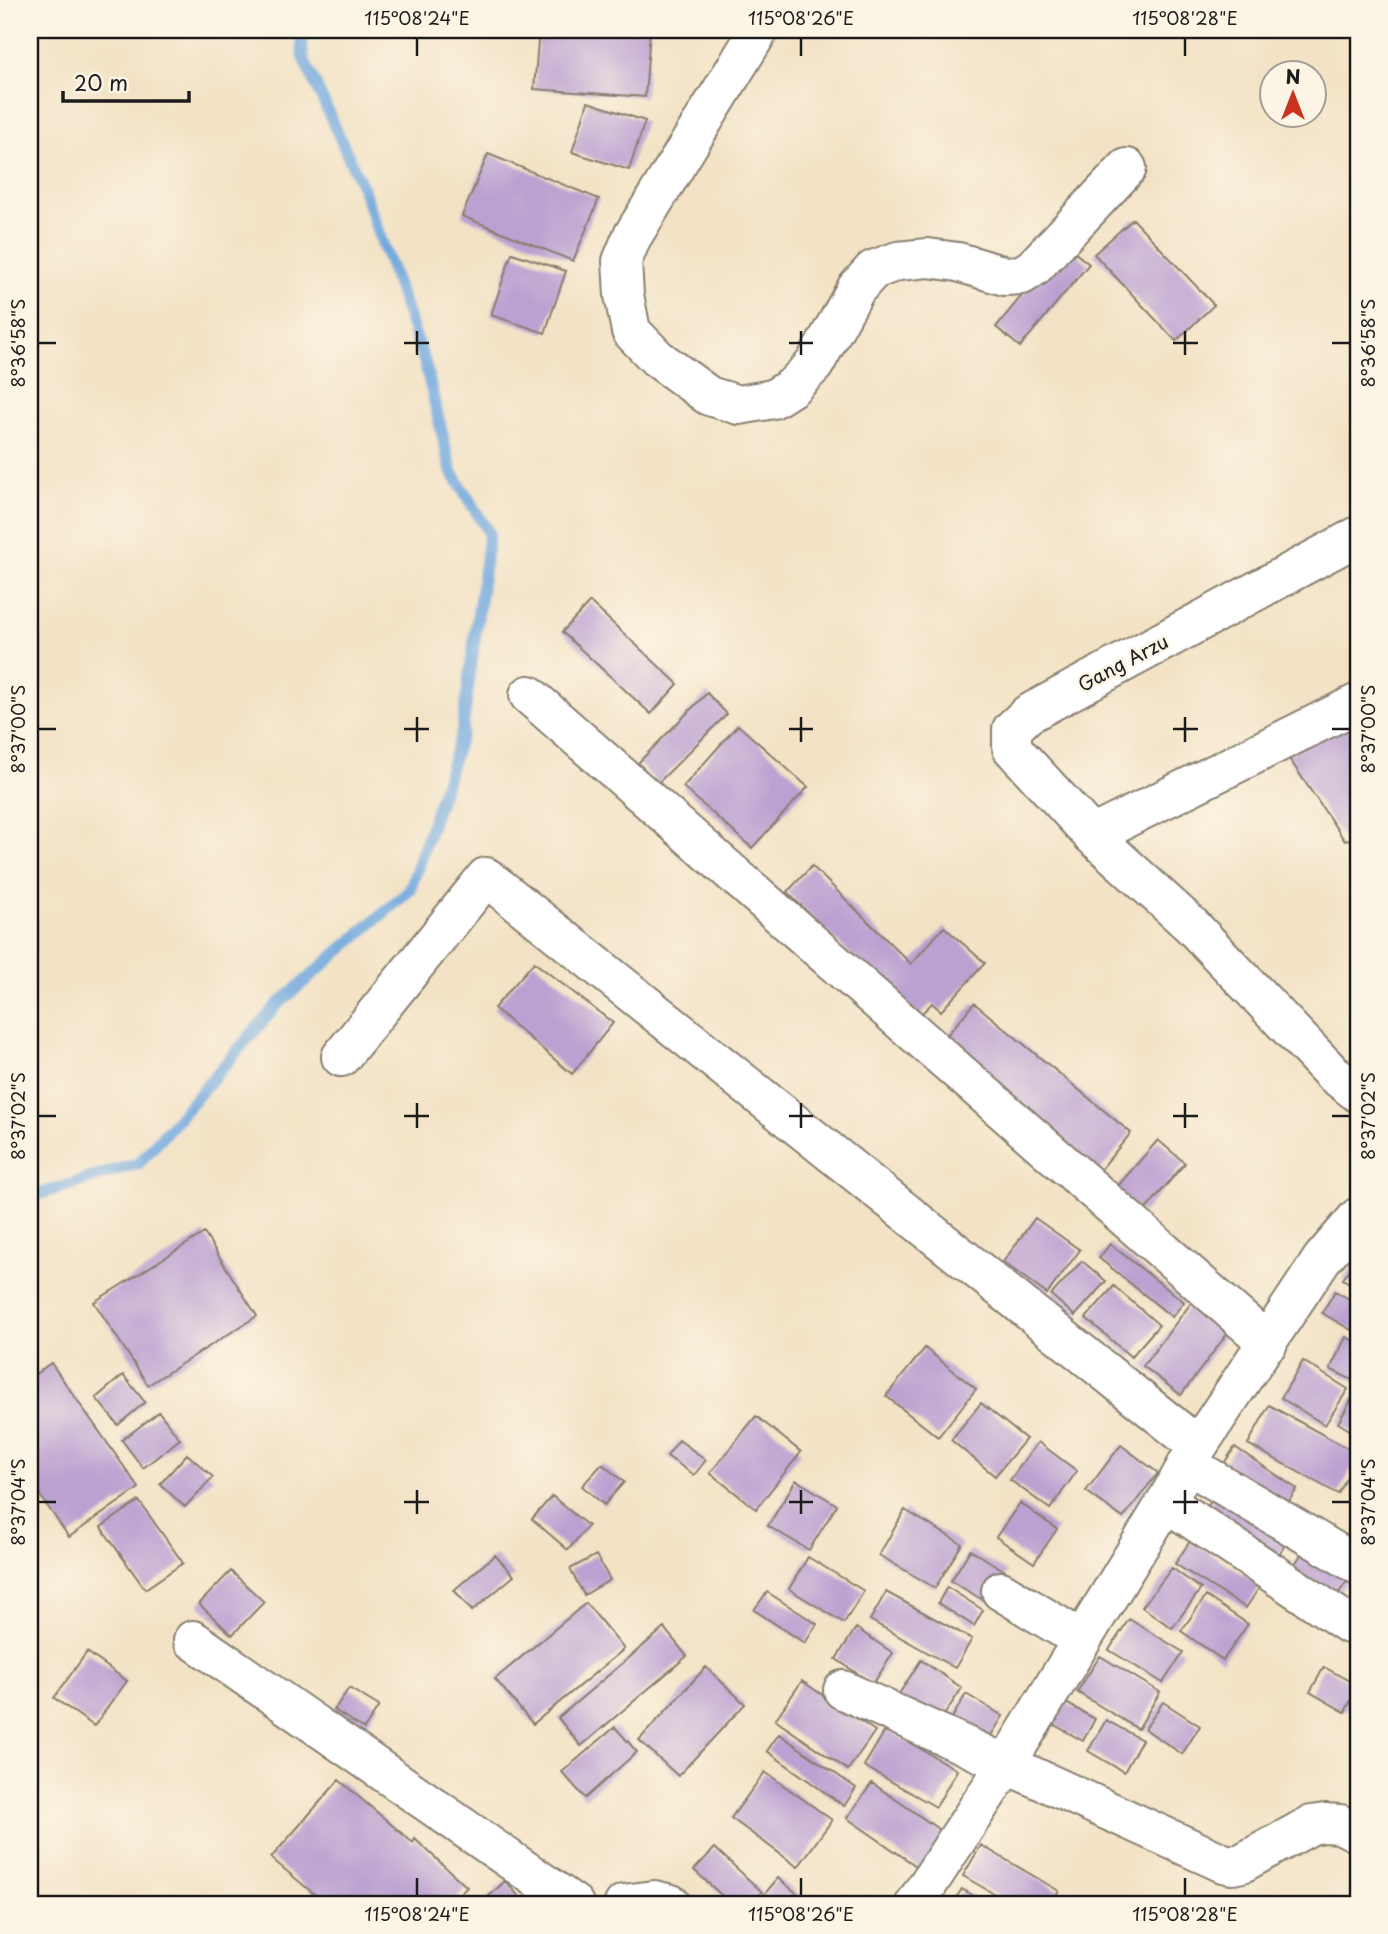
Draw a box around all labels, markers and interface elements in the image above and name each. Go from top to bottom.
text: 115°08'24"E [364,4,470,31]
text: 115°08'26"E [748,4,854,31]
text: 115°08'28"E [1132,4,1238,31]
scale bar [63,60,189,104]
north arrow [1258,60,1328,130]
text: N [1285,62,1301,90]
text: 20 m [74,66,128,98]
text: 8°36'58"S [4,299,31,387]
text: 8°36'58"S [1354,299,1381,387]
street label: Gang Arzu [1072,627,1173,698]
text: 8°37'00"S [4,685,31,773]
text: 8°37'00"S [1354,685,1381,773]
text: 8°37'02"S [4,1072,31,1160]
text: 8°37'02"S [1354,1072,1381,1160]
text: 8°37'04"S [4,1458,31,1546]
text: 8°37'04"S [1354,1458,1381,1546]
text: 115°08'24"E [364,1900,470,1927]
text: 115°08'26"E [748,1900,854,1927]
text: 115°08'28"E [1132,1900,1238,1927]

